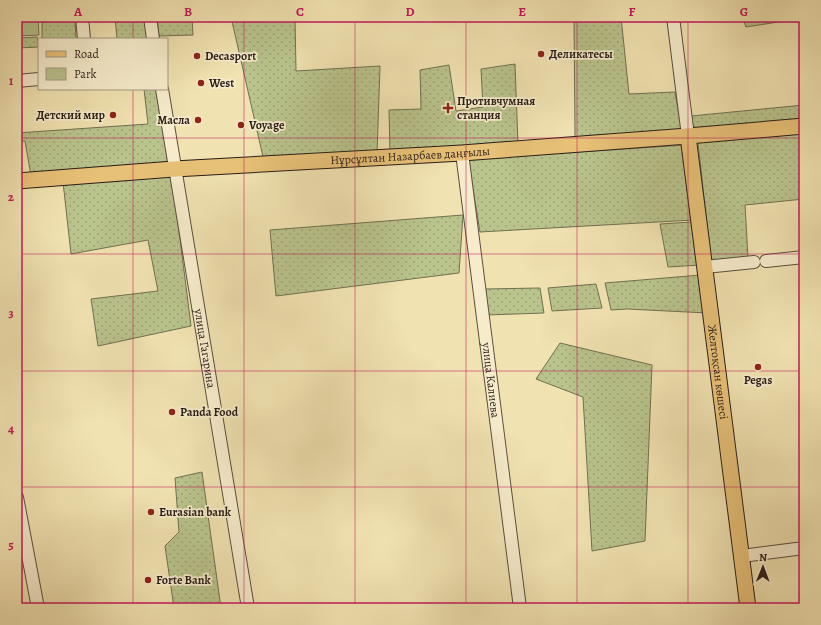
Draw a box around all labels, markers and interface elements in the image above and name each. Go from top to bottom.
text: A [73,3,83,20]
text: B [184,3,192,20]
text: C [296,3,304,20]
text: D [405,3,415,20]
text: E [518,3,526,20]
text: F [629,3,636,20]
text: G [740,3,748,20]
legend [38,38,168,90]
text: Road [74,46,100,62]
place label: Деликатесы [549,46,613,62]
place label: Decasport [205,48,256,64]
marker: Деликатесы [536,49,546,59]
marker: Decasport [192,51,202,61]
text: Park [74,66,97,82]
text: 1 [9,72,14,89]
place label: West [208,75,234,91]
marker: West [196,78,206,88]
place label: Противчумная станция [457,93,535,123]
marker: Противчумная станция [442,102,454,114]
place label: Детский мир [36,107,106,123]
marker: Детский мир [108,110,118,120]
place label: Масла [157,112,190,128]
marker: Масла [193,115,203,125]
place label: Voyage [248,117,285,133]
marker: Voyage [236,120,246,130]
street label: Нұрсұлтан Назарбаев даңғылы [330,143,491,168]
text: 2 [8,188,15,205]
text: 3 [8,304,14,321]
street label: улица Гагарина [190,307,220,390]
street label: Желтоқсан көшесі [704,324,732,421]
street label: улица Калиева [478,341,504,419]
marker: Pegas [753,362,763,372]
place label: Pegas [744,372,772,388]
place label: Panda Food [180,404,239,420]
marker: Panda Food [167,407,177,417]
text: 4 [8,420,14,437]
place label: Eurasian bank [159,504,232,520]
marker: Eurasian bank [146,507,156,517]
text: 5 [8,536,14,553]
north arrow [743,547,783,587]
text: N [759,550,767,565]
place label: Forte Bank [156,572,212,588]
marker: Forte Bank [143,575,153,585]

